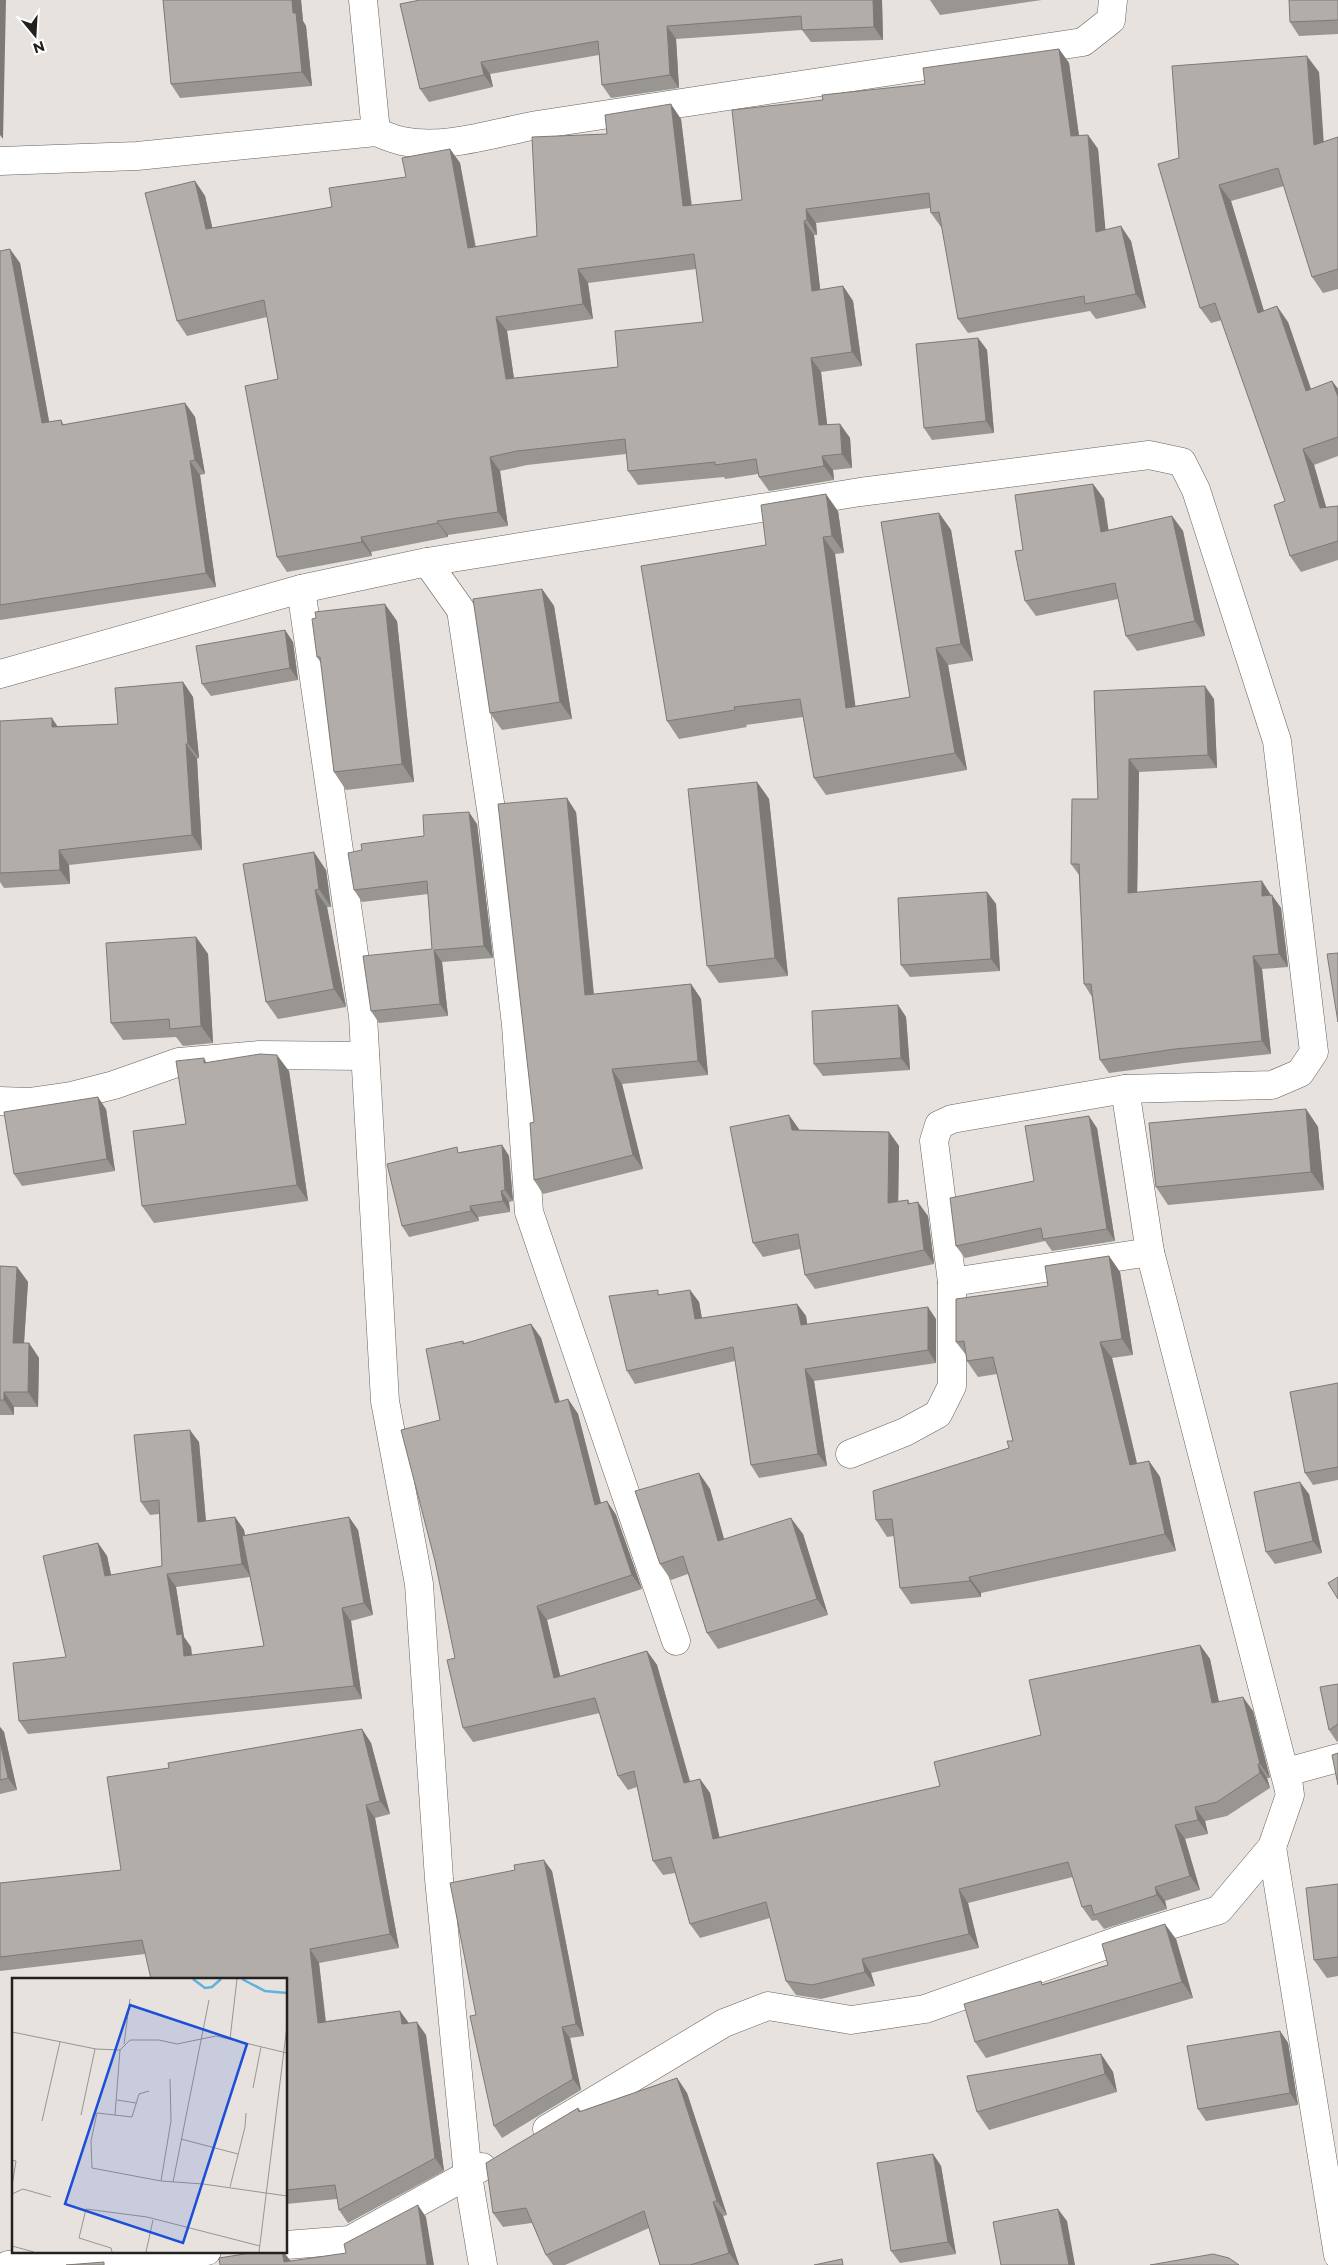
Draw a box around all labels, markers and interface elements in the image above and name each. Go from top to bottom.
north arrow [10,10,60,60]
text: N [31,37,47,58]
inset map [12,1978,288,2252]

